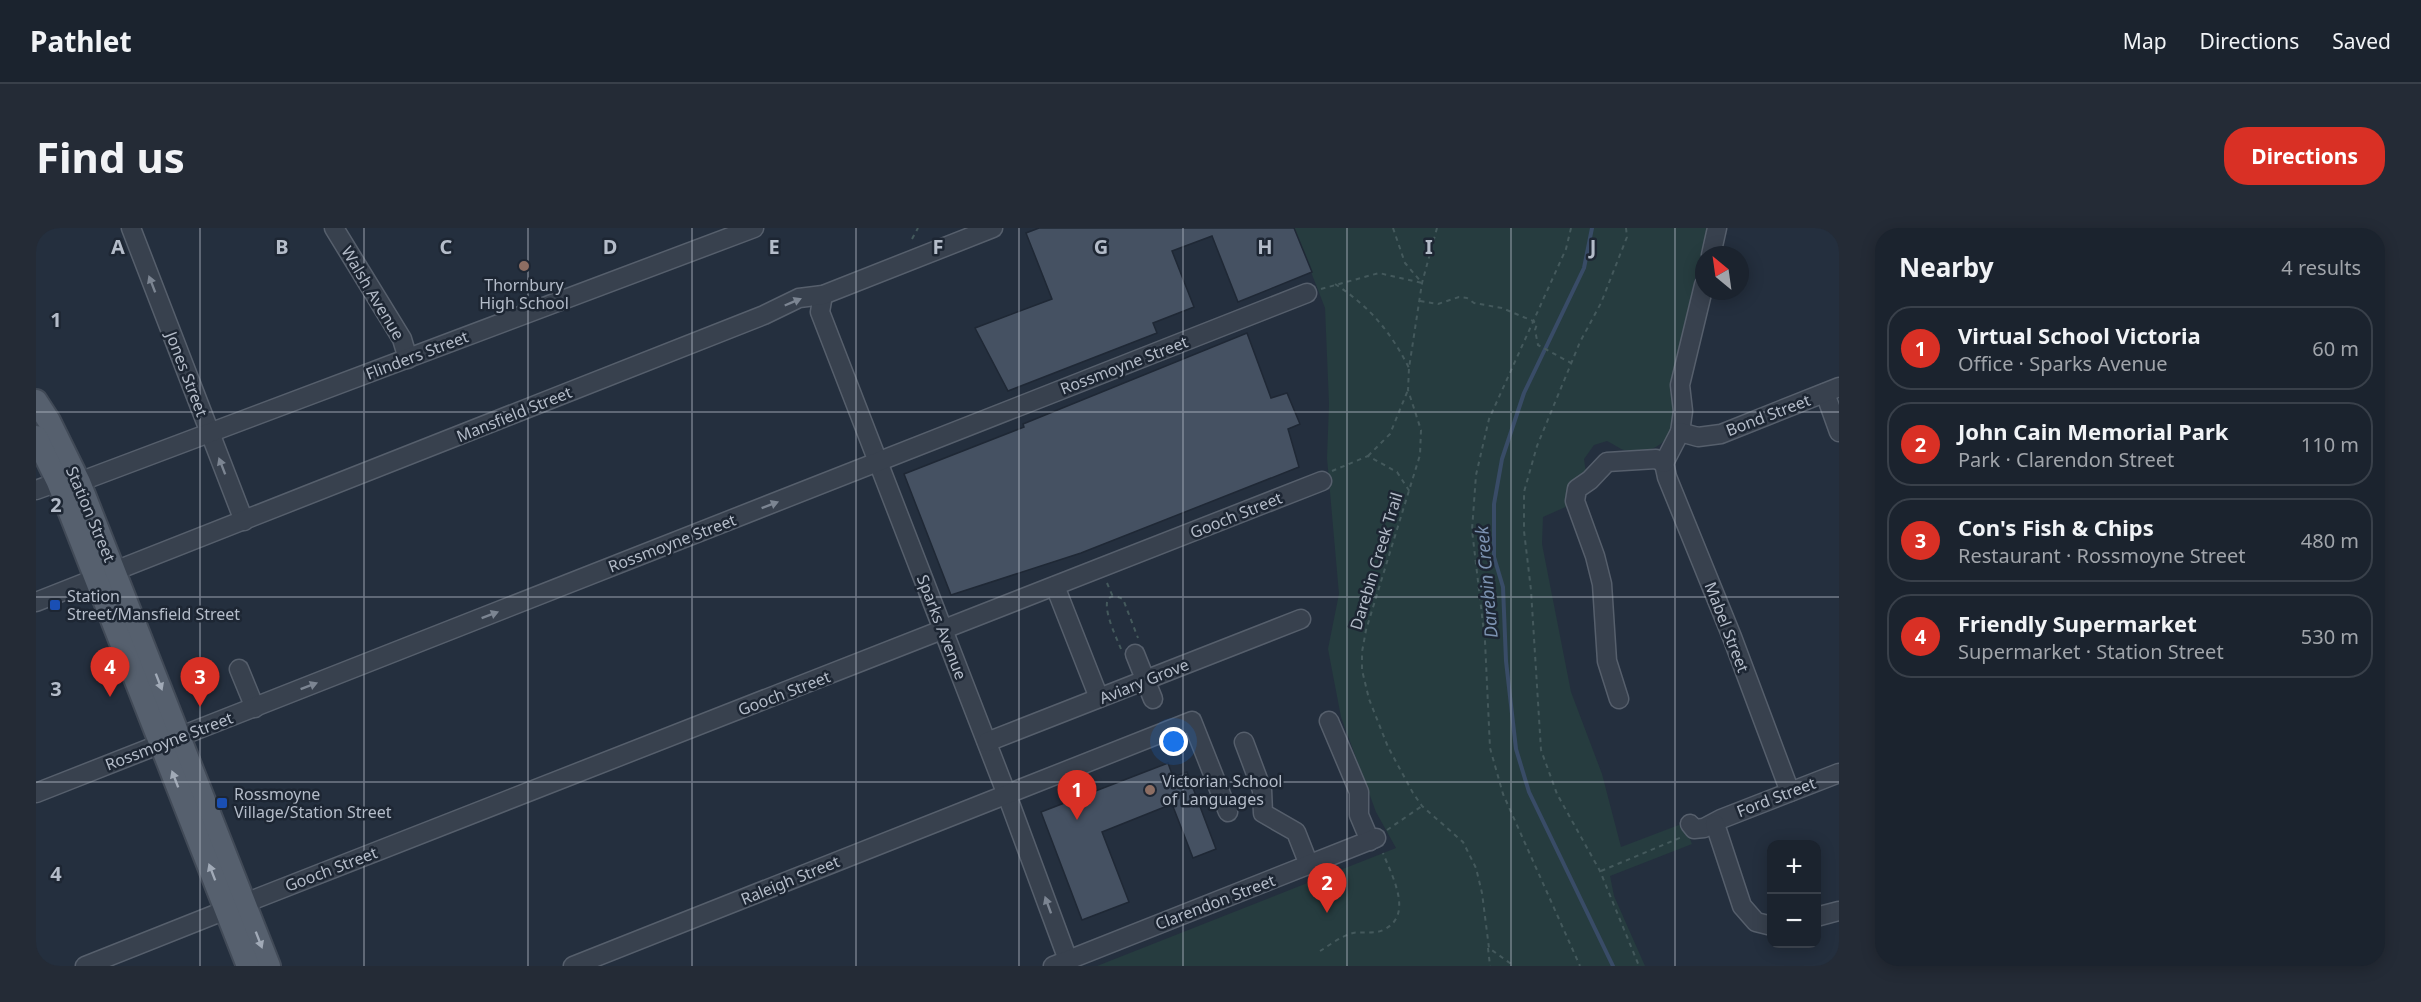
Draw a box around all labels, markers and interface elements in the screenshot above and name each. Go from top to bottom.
text: Pathlet [30,22,132,60]
text: Map [2123,27,2167,55]
text: Directions [2200,27,2299,55]
text: Saved [2332,27,2391,55]
button: Directions [2224,127,2385,185]
text: Find us [36,128,185,185]
text: A [111,233,125,260]
text: B [275,233,289,260]
text: C [440,233,453,260]
text: D [603,233,617,260]
text: E [768,233,780,260]
text: F [933,233,943,260]
text: G [1094,233,1108,260]
text: H [1257,233,1273,260]
text: I [1425,233,1433,260]
text: J [1588,233,1596,260]
street label: Walsh Avenue [336,242,410,344]
north arrow [1695,246,1749,300]
text: Nearby [1899,249,1994,285]
text: 4 results [2281,254,2361,281]
marker: Thornbury High School [517,259,531,273]
place label: Thornbury High School [479,274,569,314]
one-way arrow [147,275,156,293]
one-way arrow [784,297,802,306]
text: 1 [50,306,62,333]
text: Virtual School Victoria [1958,320,2201,350]
street label: Flinders Street [362,325,472,385]
street label: Jones Street [160,326,213,420]
street label: Rossmoyne Street [1057,330,1191,399]
text: 1 [1915,335,1926,362]
text: 60 m [2312,335,2359,362]
text: Office · Sparks Avenue [1958,350,2168,377]
street label: Mansfield Street [453,381,575,447]
street label: Bond Street [1723,389,1814,441]
text: John Cain Memorial Park [1958,416,2229,446]
text: 2 [1915,431,1926,458]
text: 110 m [2301,431,2359,458]
text: Park · Clarendon Street [1958,446,2174,473]
one-way arrow [217,457,227,475]
street label: Station Street [61,463,121,565]
street label: Gooch Street [1187,486,1285,543]
street label: Darebin Creek Trail [1345,490,1407,632]
text: 2 [50,491,62,518]
one-way arrow [761,500,779,510]
street label: Rossmoyne Street [605,508,739,577]
text: Con's Fish & Chips [1958,512,2154,542]
water label: Darebin Creek [1469,524,1503,639]
text: 3 [1915,527,1926,554]
text: 480 m [2301,527,2359,554]
text: Restaurant · Rossmoyne Street [1958,542,2246,569]
street label: Sparks Avenue [912,571,972,683]
street label: Mabel Street [1700,579,1754,676]
place label: Station Street/Mansfield Street [67,585,240,625]
marker: Station Street/Mansfield Street [48,598,62,612]
text: Friendly Supermarket [1958,608,2197,638]
one-way arrow [482,610,500,620]
text: 4 [1915,623,1926,650]
text: 530 m [2301,623,2359,650]
text: Supermarket · Station Street [1958,638,2224,665]
pin: 4 [90,648,130,697]
street label: Aviary Grove [1096,653,1192,709]
pin: 3 [180,658,220,707]
street label: Gooch Street [735,665,834,721]
one-way arrow [154,674,164,692]
text: 3 [50,675,62,702]
one-way arrow [300,681,318,690]
street label: Rossmoyne Street [102,706,236,775]
your location [1159,727,1188,756]
one-way arrow [170,770,179,788]
pin: 1 [1058,770,1096,820]
place label: Victorian School of Languages [1162,770,1282,810]
street label: Ford Street [1733,772,1819,822]
place label: Rossmoyne Village/Station Street [234,783,392,823]
marker: Victorian School of Languages [1143,783,1157,797]
marker: Rossmoyne Village/Station Street [215,796,229,810]
map controls [1767,840,1821,948]
button: + [1767,840,1821,894]
street label: Gooch Street [282,841,381,897]
street label: Raleigh Street [737,850,843,910]
text: 4 [50,860,62,887]
one-way arrow [206,863,216,881]
pin: 2 [1308,864,1346,913]
street label: Clarendon Street [1152,869,1278,935]
button: − [1767,894,1821,948]
one-way arrow [1043,896,1053,914]
one-way arrow [255,931,265,949]

